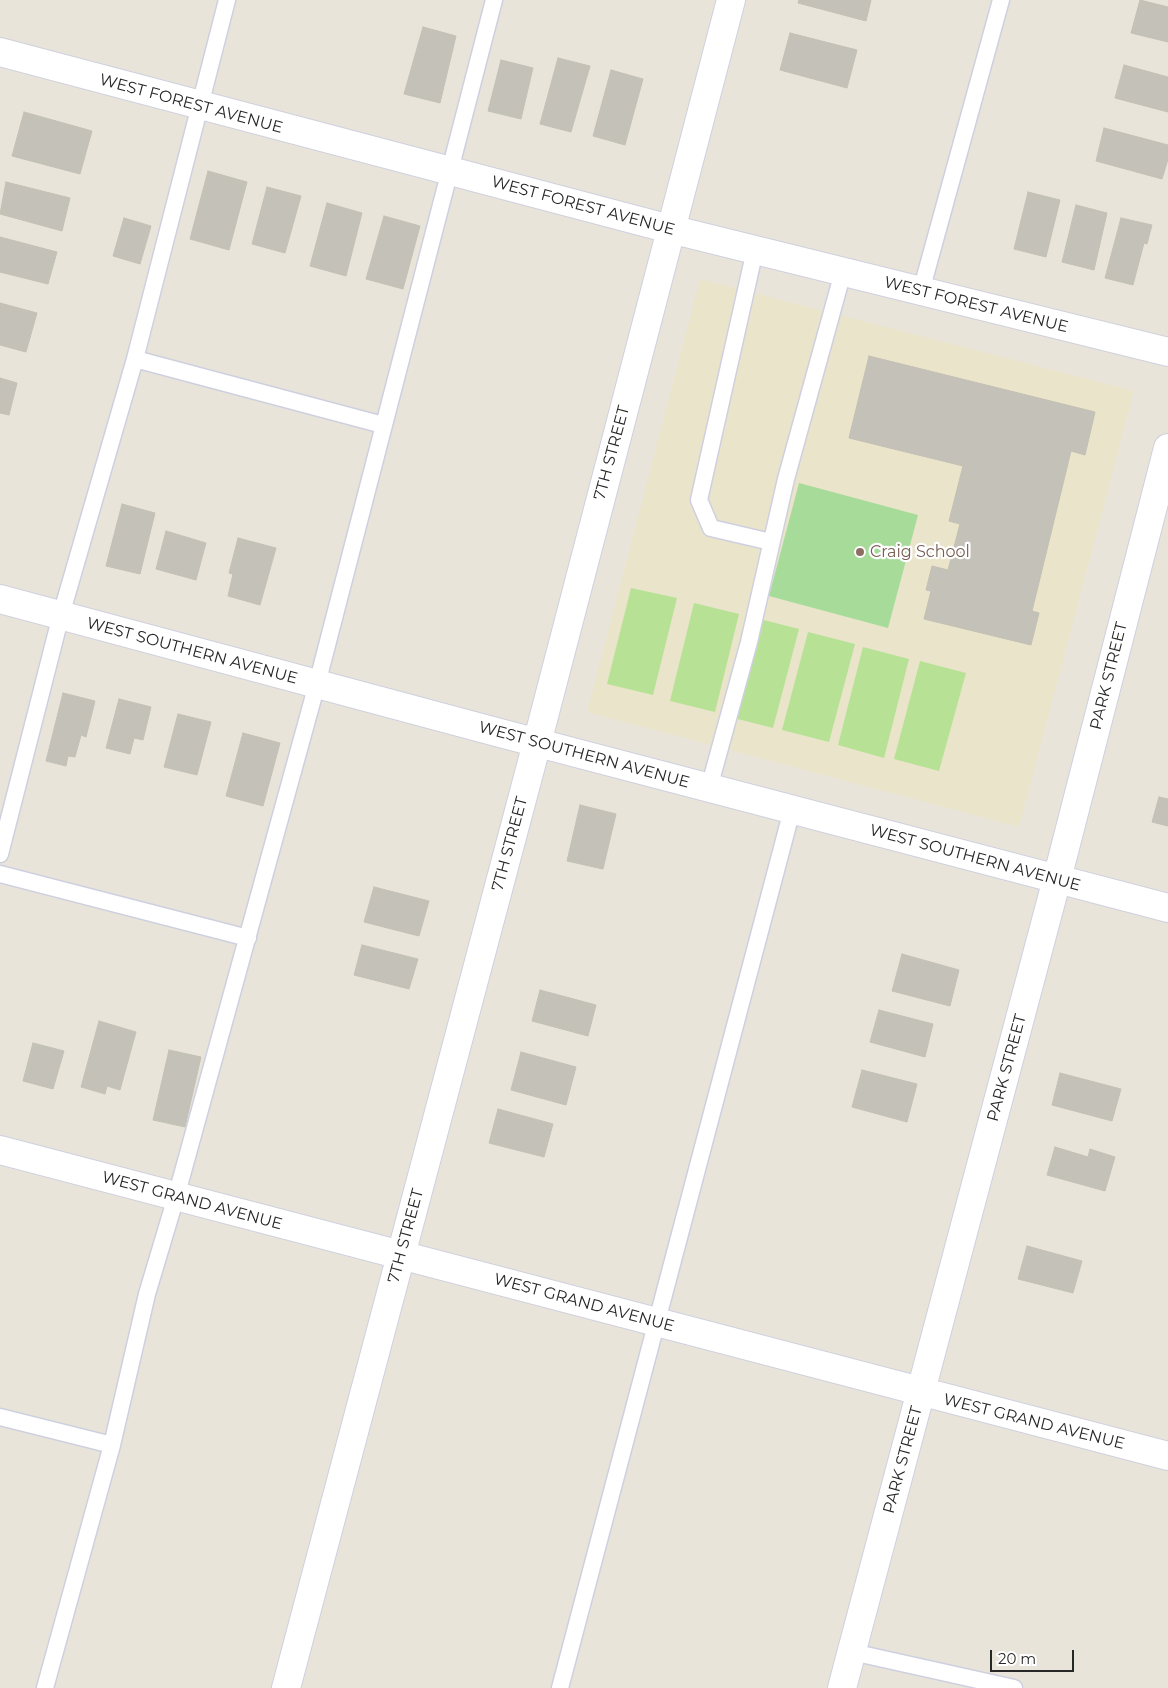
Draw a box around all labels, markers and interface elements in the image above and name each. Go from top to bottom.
street label: WEST FOREST AVENUE [97,70,285,138]
street label: WEST FOREST AVENUE [489,172,677,240]
street label: WEST FOREST AVENUE [882,273,1070,337]
street label: 7TH STREET [590,404,634,502]
place label: Craig School [870,542,970,562]
marker: Craig School [854,546,866,558]
street label: WEST SOUTHERN AVENUE [84,614,300,688]
street label: PARK STREET [1086,620,1132,732]
street label: WEST SOUTHERN AVENUE [476,718,692,792]
street label: 7TH STREET [488,795,532,893]
street label: WEST SOUTHERN AVENUE [867,821,1083,895]
street label: PARK STREET [983,1012,1031,1124]
street label: WEST GRAND AVENUE [100,1168,284,1234]
street label: 7TH STREET [384,1187,428,1285]
street label: WEST GRAND AVENUE [492,1270,676,1336]
street label: WEST GRAND AVENUE [941,1390,1127,1454]
street label: PARK STREET [879,1404,927,1516]
scale bar [993,1640,1077,1672]
text: 20 m [998,1649,1036,1668]

